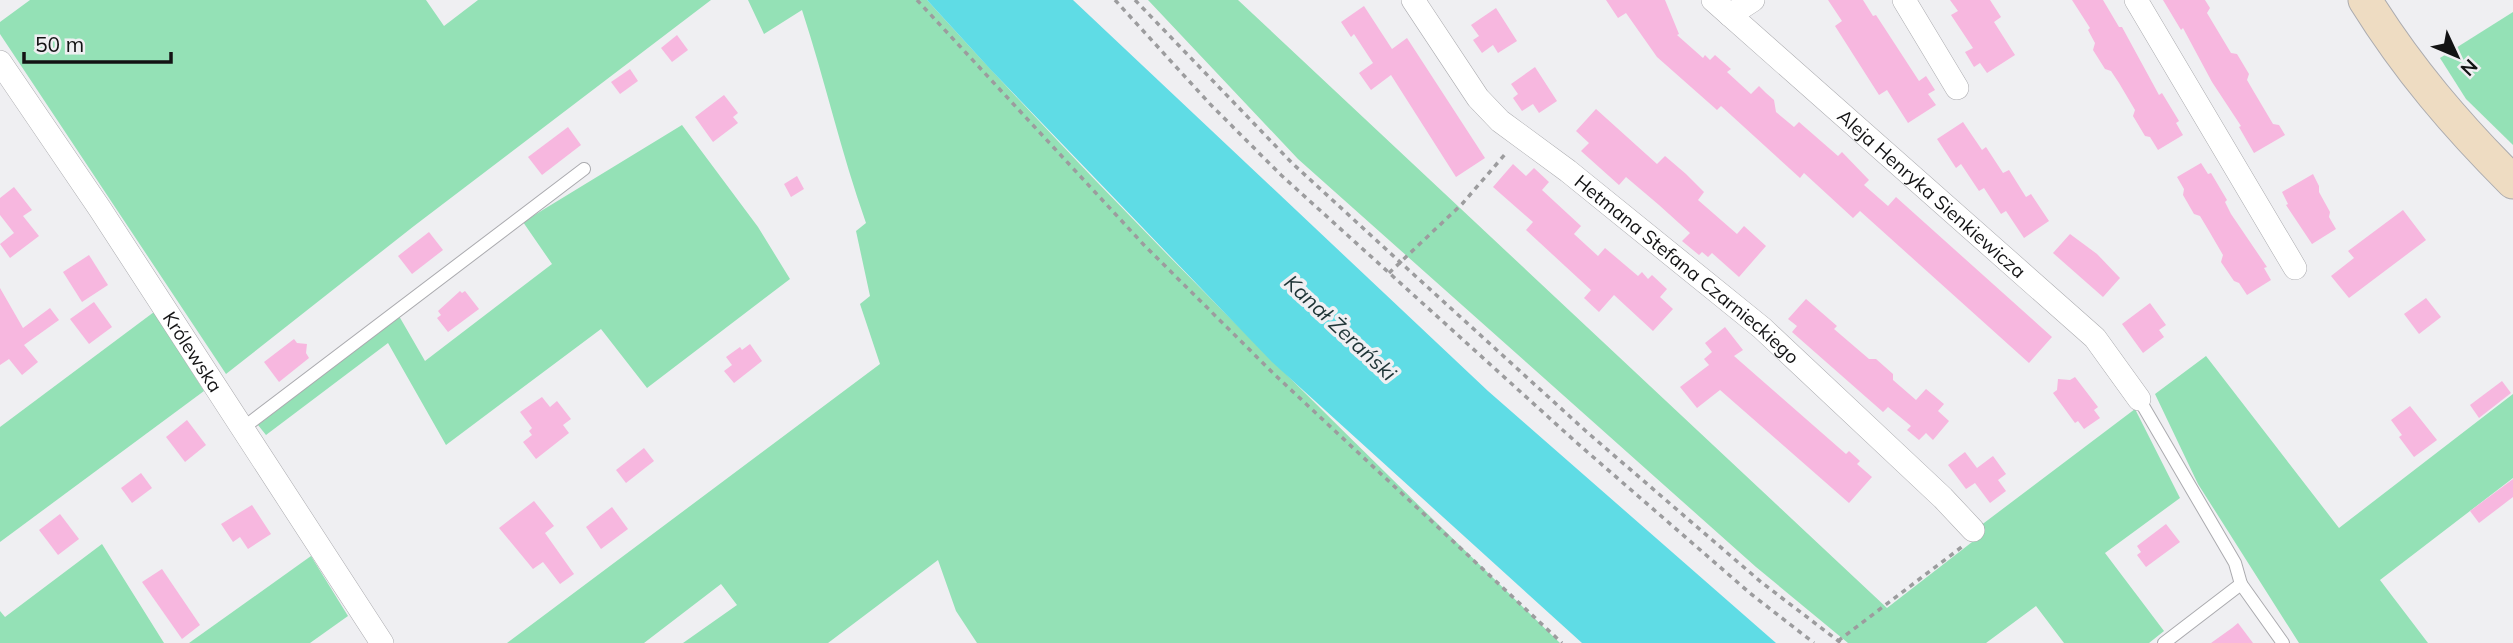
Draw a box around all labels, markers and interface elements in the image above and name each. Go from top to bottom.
scale bar [24,21,172,65]
north arrow [2422,21,2492,91]
text: 50 m [35,31,84,57]
text: N [2456,54,2483,81]
street label: Aleja Henryka Sienkiewicza [1833,104,2031,283]
street label: Hetmana Stefana Czarnieckiego [1570,169,1804,369]
water label: Kanał Żerański [1279,269,1403,386]
street label: Królewska [158,307,228,397]

